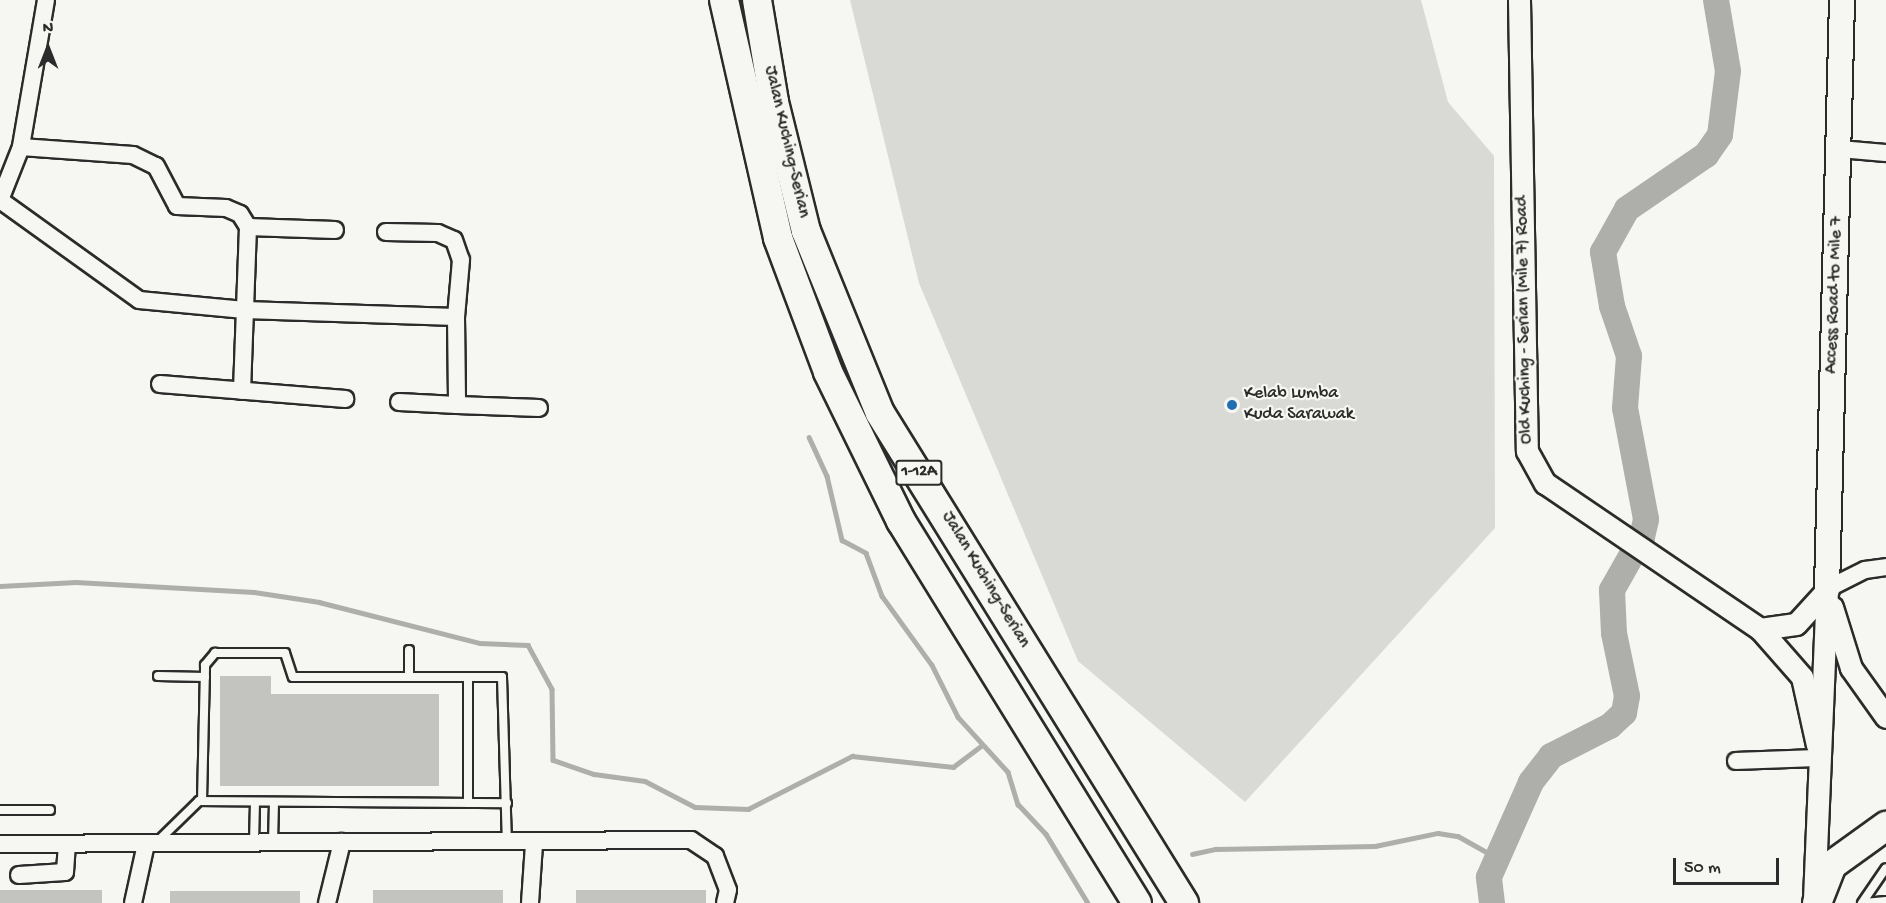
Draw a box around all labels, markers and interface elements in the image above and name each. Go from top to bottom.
north arrow [18,18,78,78]
text: N [43,20,53,39]
street label: Jalan Kuching-Serian [758,64,814,220]
street label: Old Kuching - Serian (Mile 7) Road [1512,196,1538,444]
street label: Access Road to Mile 7 [1821,216,1849,374]
place label: Kelab Lumba Kuda Sarawak [1244,384,1354,426]
marker: Kelab Lumba Kuda Sarawak [1225,398,1239,412]
road number: 1-12A [895,460,943,486]
street label: Jalan Kuching-Serian [936,508,1034,652]
scale bar [1676,846,1782,884]
text: 50 m [1684,858,1721,879]

